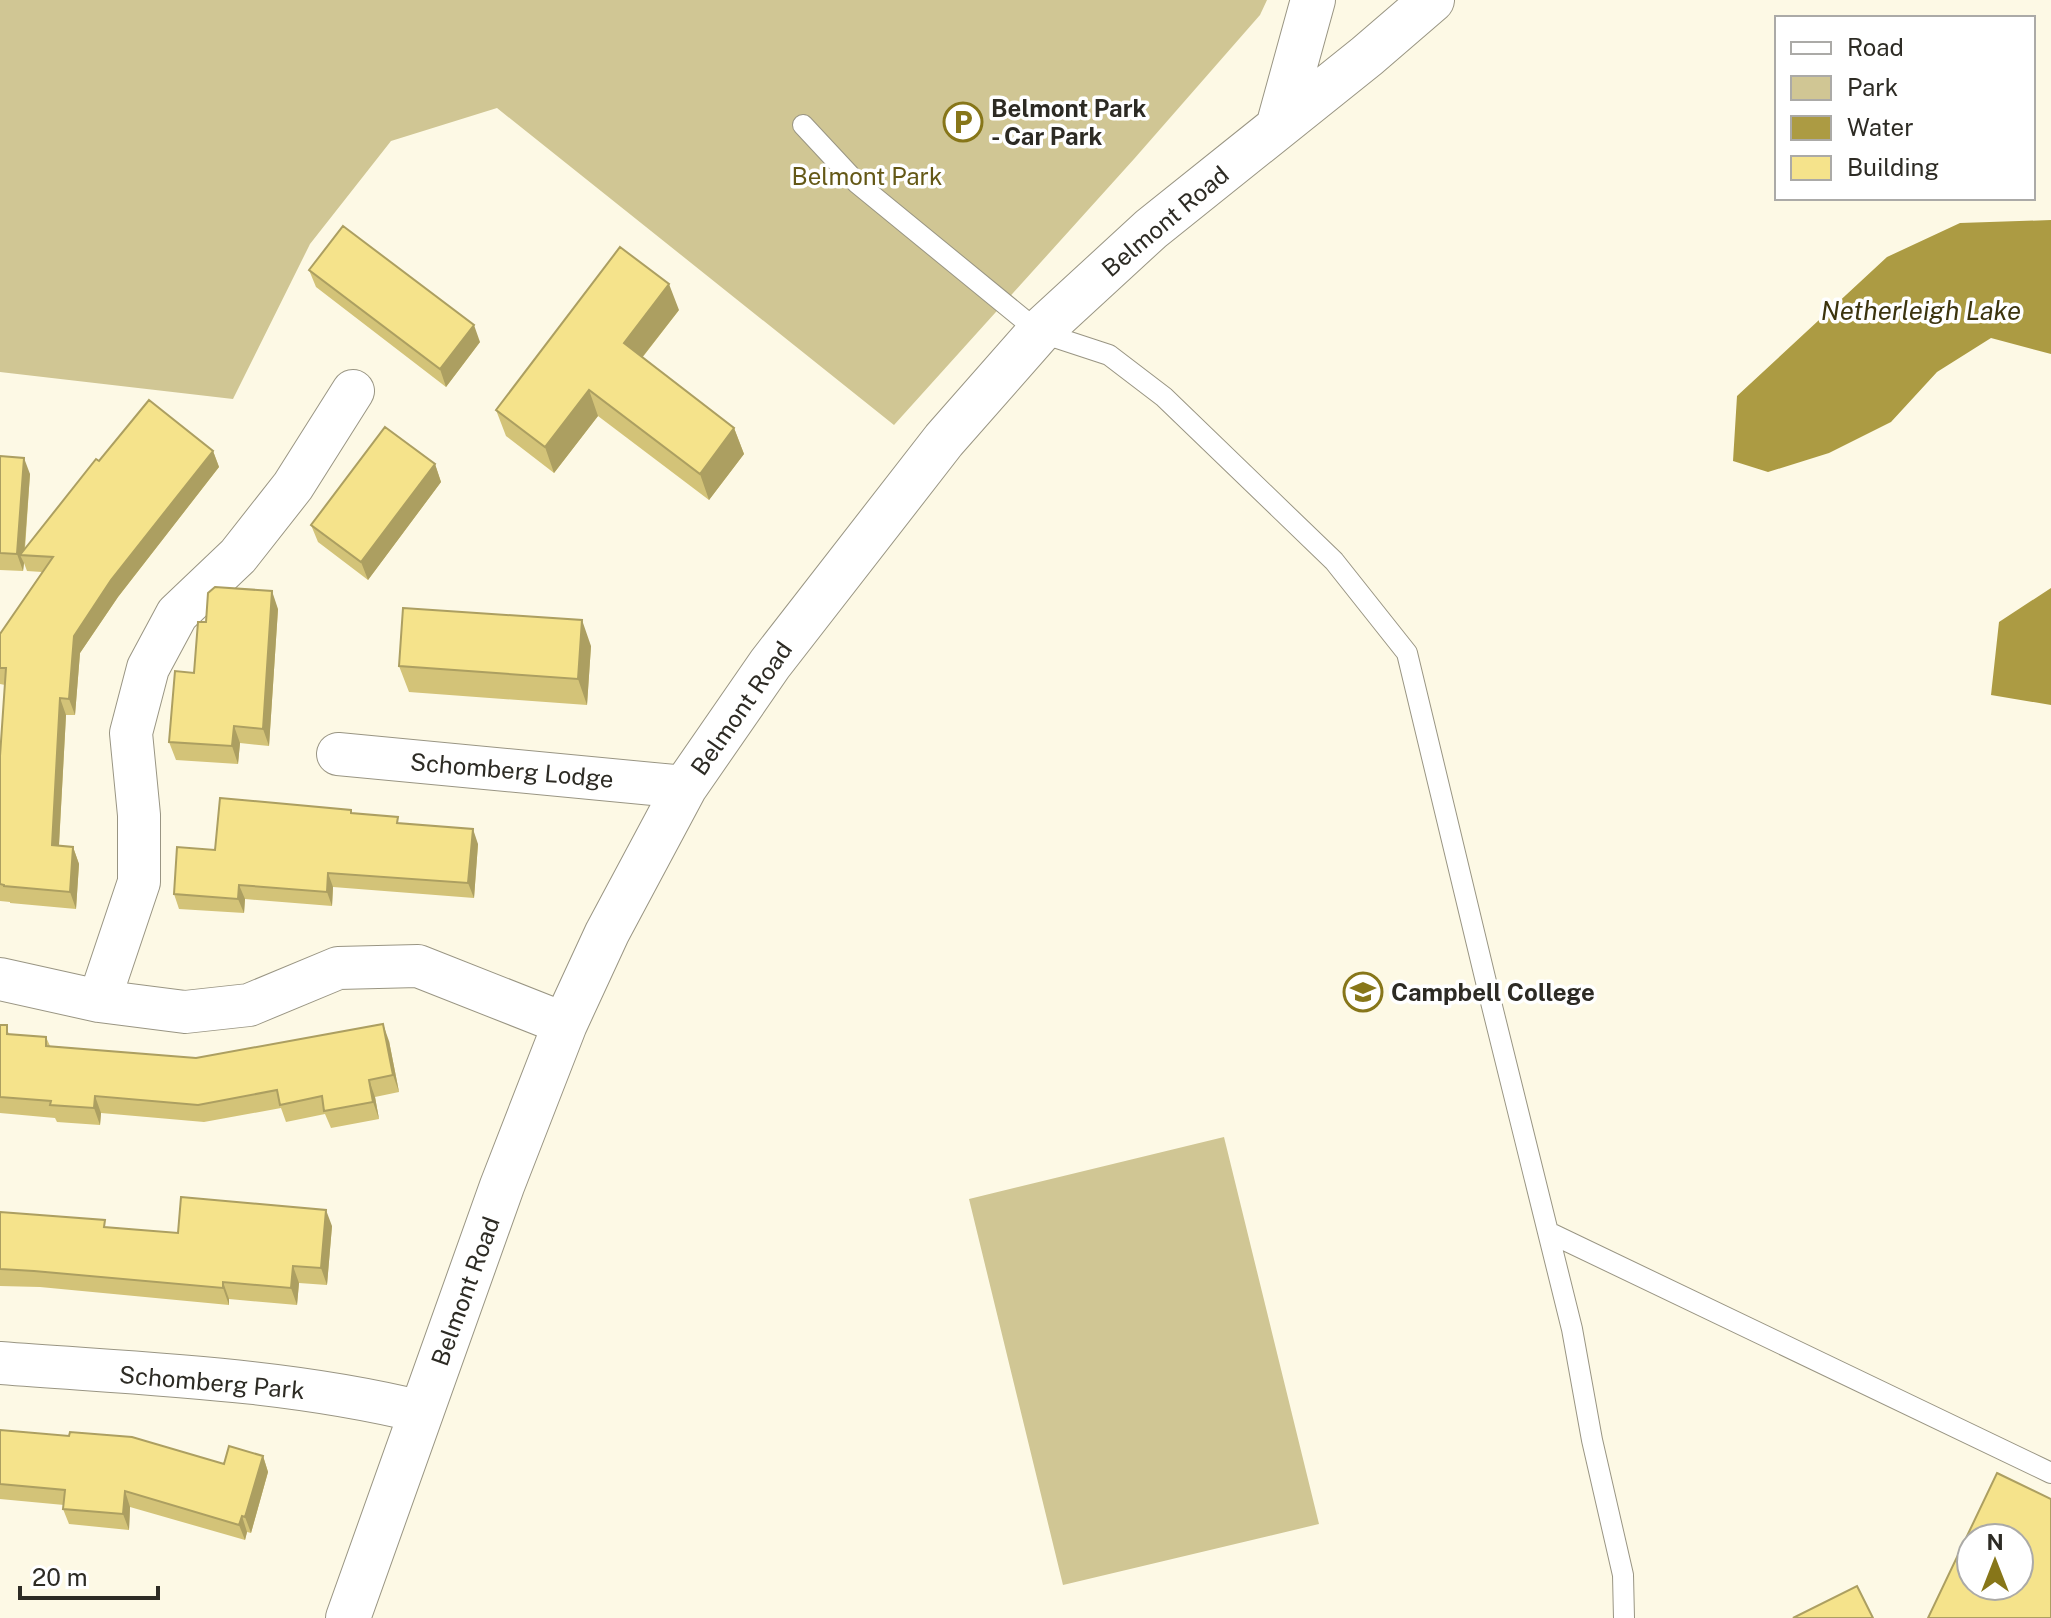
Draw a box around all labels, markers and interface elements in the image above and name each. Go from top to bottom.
legend [1775,16,2035,200]
text: Road [1847,33,1904,61]
text: Park [1847,73,1898,101]
place label: Belmont Park - Car Park [991,94,1147,150]
parking icon: Belmont Park - Car Park [942,101,984,143]
text: Water [1847,113,1914,141]
text: Building [1847,153,1939,181]
street label: Belmont Road [1096,160,1234,282]
park label: Belmont Park [792,162,942,190]
water label: Netherleigh Lake [1821,295,2021,326]
street label: Belmont Road [685,636,797,780]
street label: Schomberg Lodge [409,747,615,793]
school or university icon: Campbell College [1342,971,1384,1013]
place label: Campbell College [1391,978,1595,1006]
street label: Belmont Road [425,1213,505,1369]
street label: Schomberg Park [118,1360,306,1404]
north arrow [1955,1522,2035,1602]
text: N [1986,1529,2004,1555]
scale bar [20,1550,158,1600]
text: 20 m [32,1563,88,1591]

